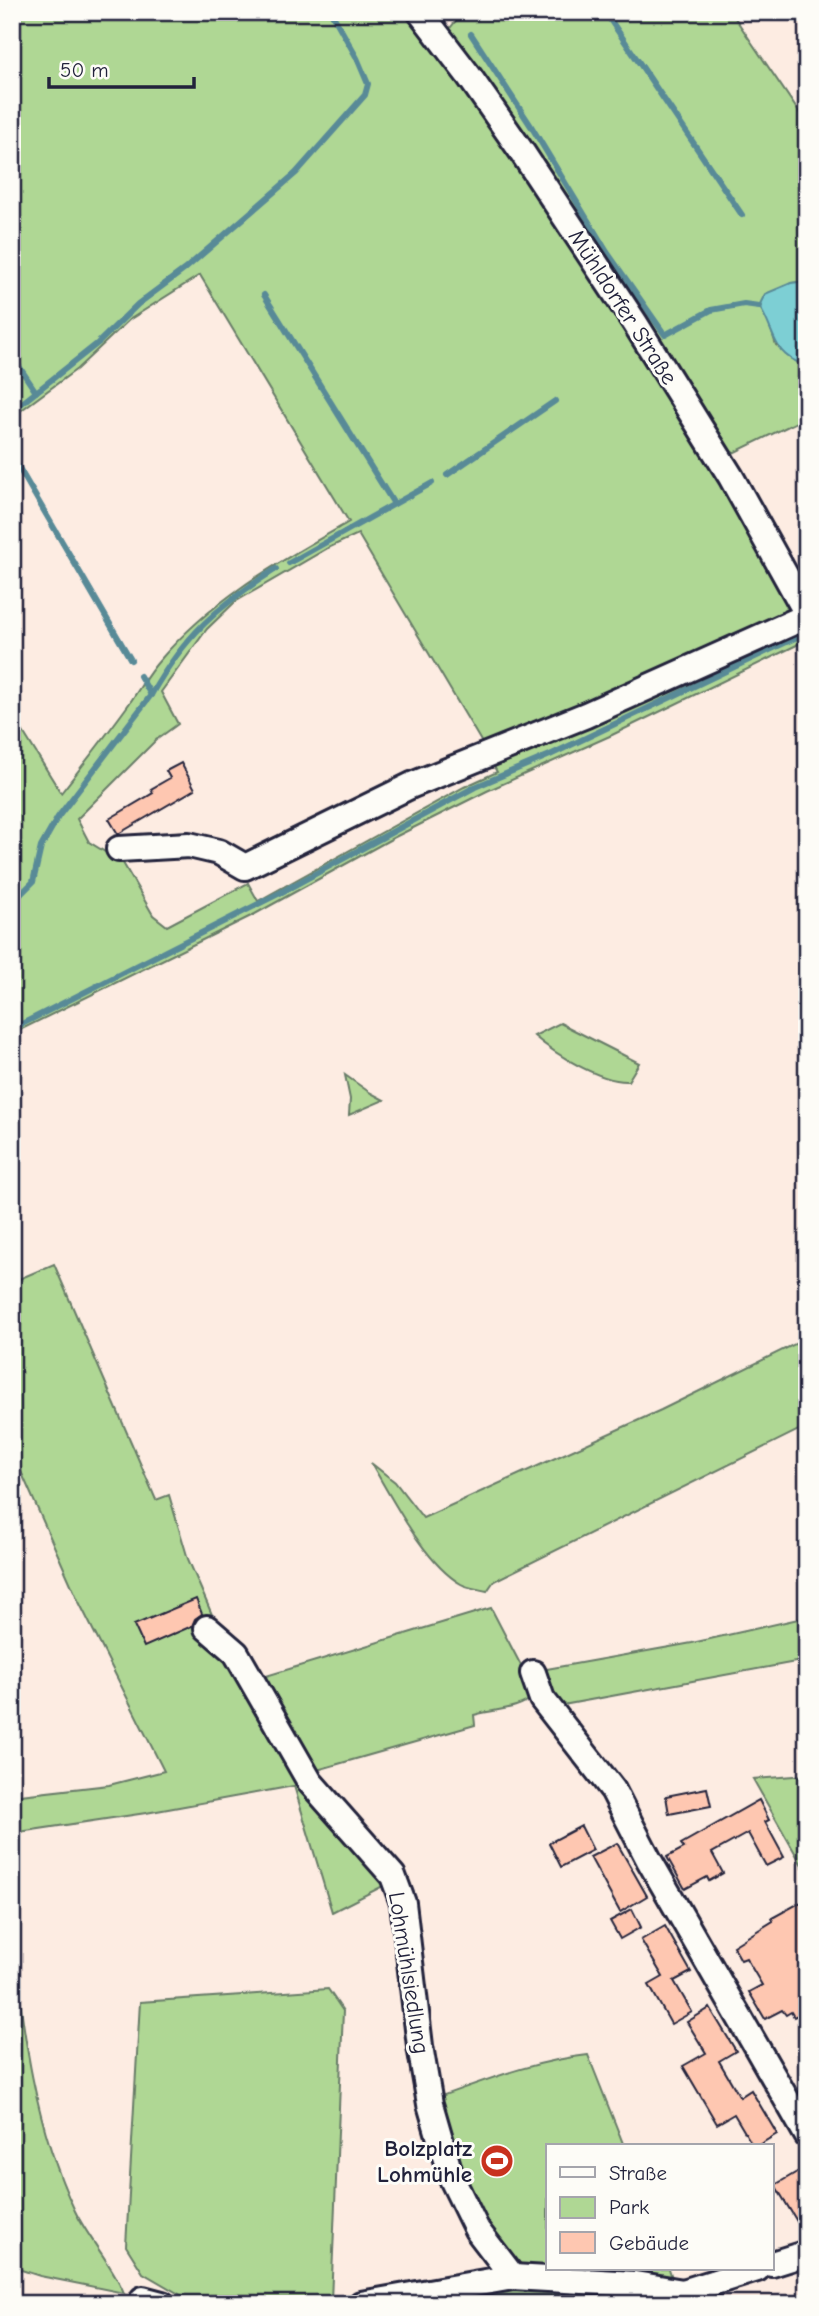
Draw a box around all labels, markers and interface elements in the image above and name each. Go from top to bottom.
scale bar [49,46,194,90]
text: 50 m [60,58,109,82]
street label: Mühldorfer Straße [563,224,683,390]
street label: Lohmühlsiedlung [383,1890,435,2056]
place label: Bolzplatz Lohmühle [377,2135,472,2188]
sports icon: Bolzplatz Lohmühle [478,2142,516,2180]
legend [546,2144,774,2270]
text: Straße [609,2161,667,2185]
text: Park [609,2195,649,2219]
text: Gebäude [609,2231,689,2255]

